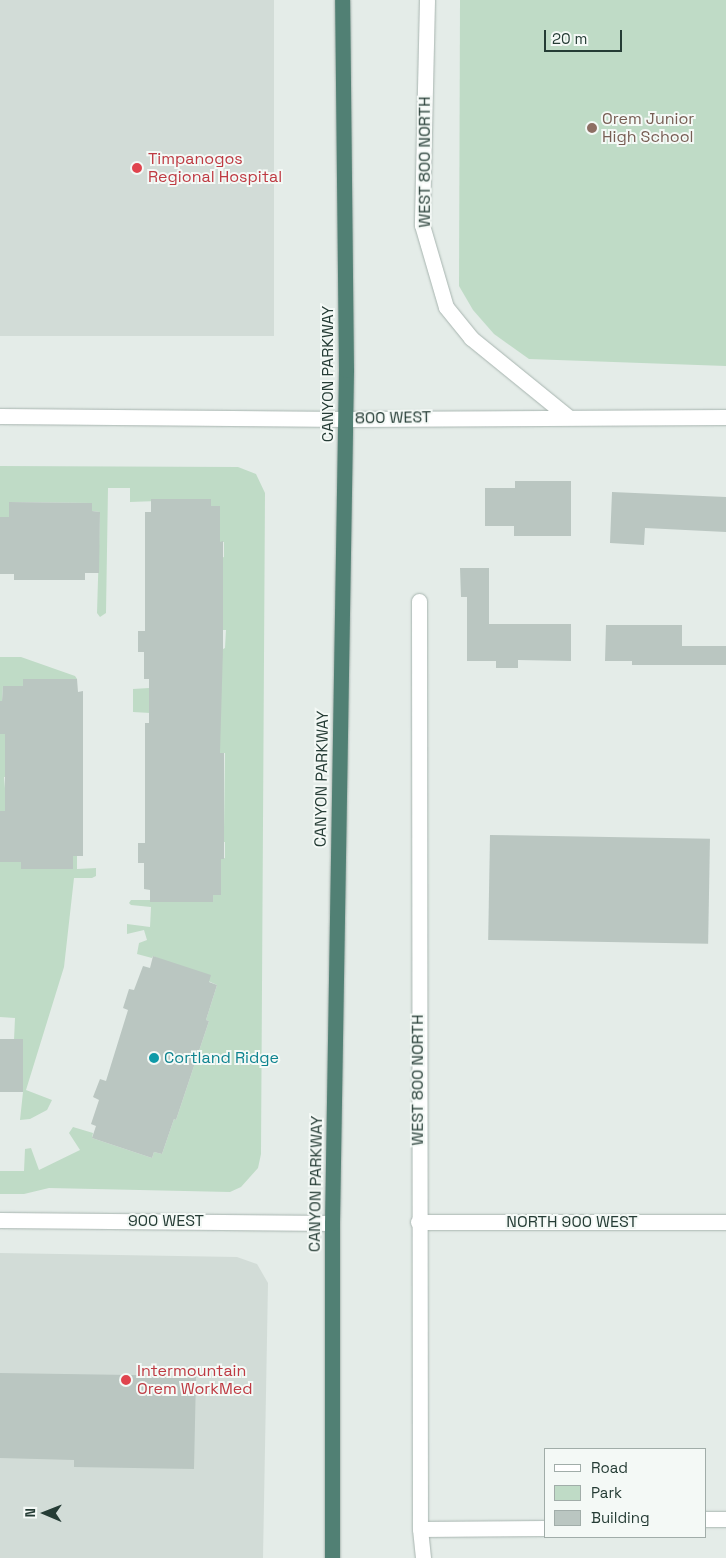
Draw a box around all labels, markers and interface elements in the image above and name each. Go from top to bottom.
scale bar [546,20,624,52]
text: 20 m [552,29,587,48]
street label: WEST 800 NORTH [415,96,435,228]
place label: Orem Junior High School [602,109,694,147]
marker: Orem Junior High School [586,122,598,134]
place label: Timpanogos Regional Hospital [148,149,282,187]
marker: Timpanogos Regional Hospital [130,161,144,175]
street label: CANYON PARKWAY [318,306,338,442]
street label: 800 WEST [355,408,431,428]
street label: CANYON PARKWAY [311,711,333,847]
street label: WEST 800 NORTH [408,1014,428,1146]
place label: Cortland Ridge [164,1048,279,1068]
marker: Cortland Ridge [148,1052,160,1064]
street label: CANYON PARKWAY [305,1116,327,1252]
street label: 900 WEST [128,1211,204,1231]
street label: NORTH 900 WEST [506,1212,638,1232]
place label: Intermountain Orem WorkMed [137,1361,253,1399]
marker: Intermountain Orem WorkMed [119,1373,133,1387]
legend [544,1448,706,1538]
text: Road [591,1458,628,1477]
text: Park [591,1483,622,1502]
north arrow [20,1488,70,1538]
text: N [21,1508,39,1518]
text: Building [591,1508,650,1527]

